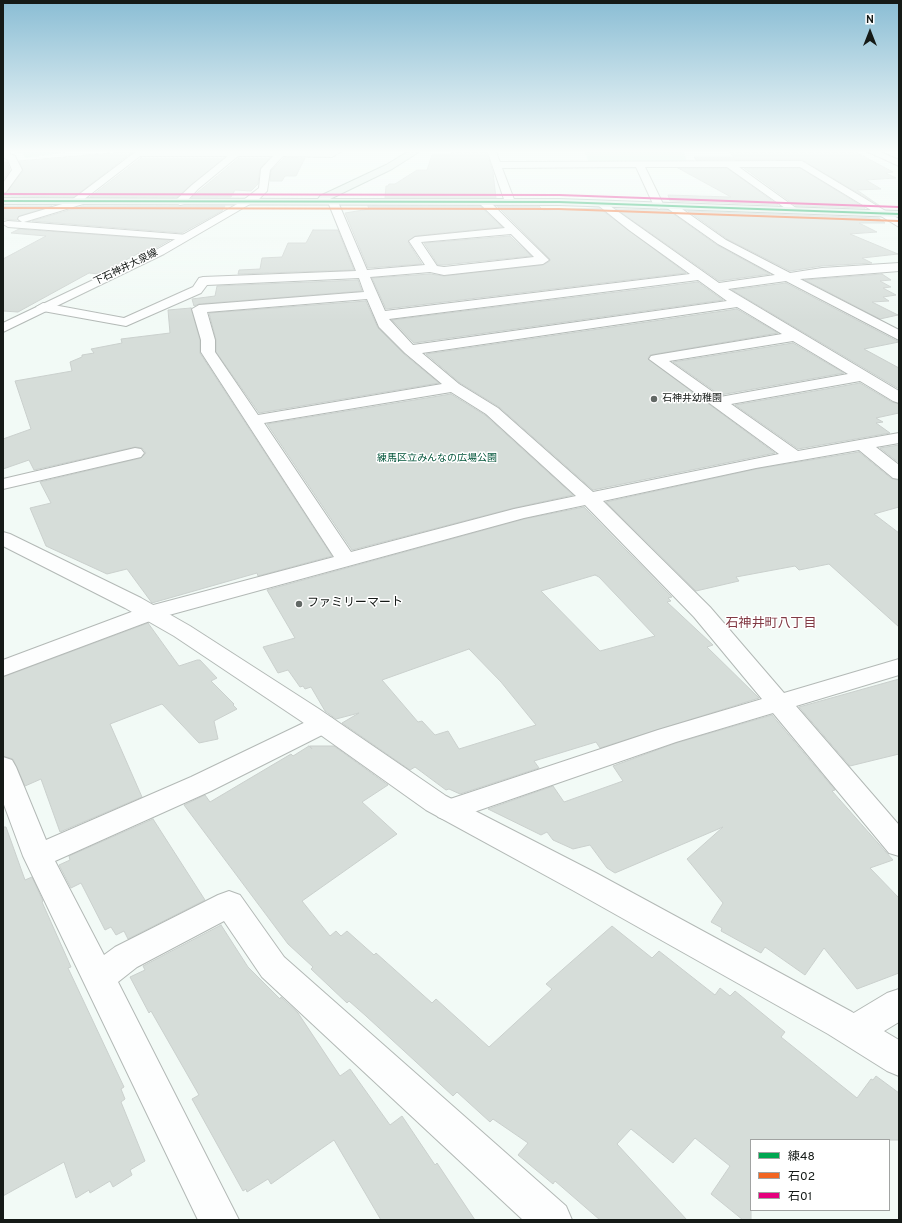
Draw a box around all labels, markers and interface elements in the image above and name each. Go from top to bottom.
north arrow [850,12,890,52]
text: N [866,13,874,27]
street label: 下石神井大泉線 [92,247,160,289]
place label: 石神井幼稚園 [662,393,722,405]
marker: 石神井幼稚園 [649,394,659,404]
park label: 練馬区立みんなの広場公園 [377,453,497,465]
place label: ファミリーマート [307,597,403,611]
marker: ファミリーマート [294,599,304,609]
district label: 石神井町八丁目 [726,616,816,632]
legend [750,1139,890,1211]
text: 練48 [788,1149,815,1165]
text: 石02 [788,1169,815,1185]
text: 石01 [788,1189,812,1205]

